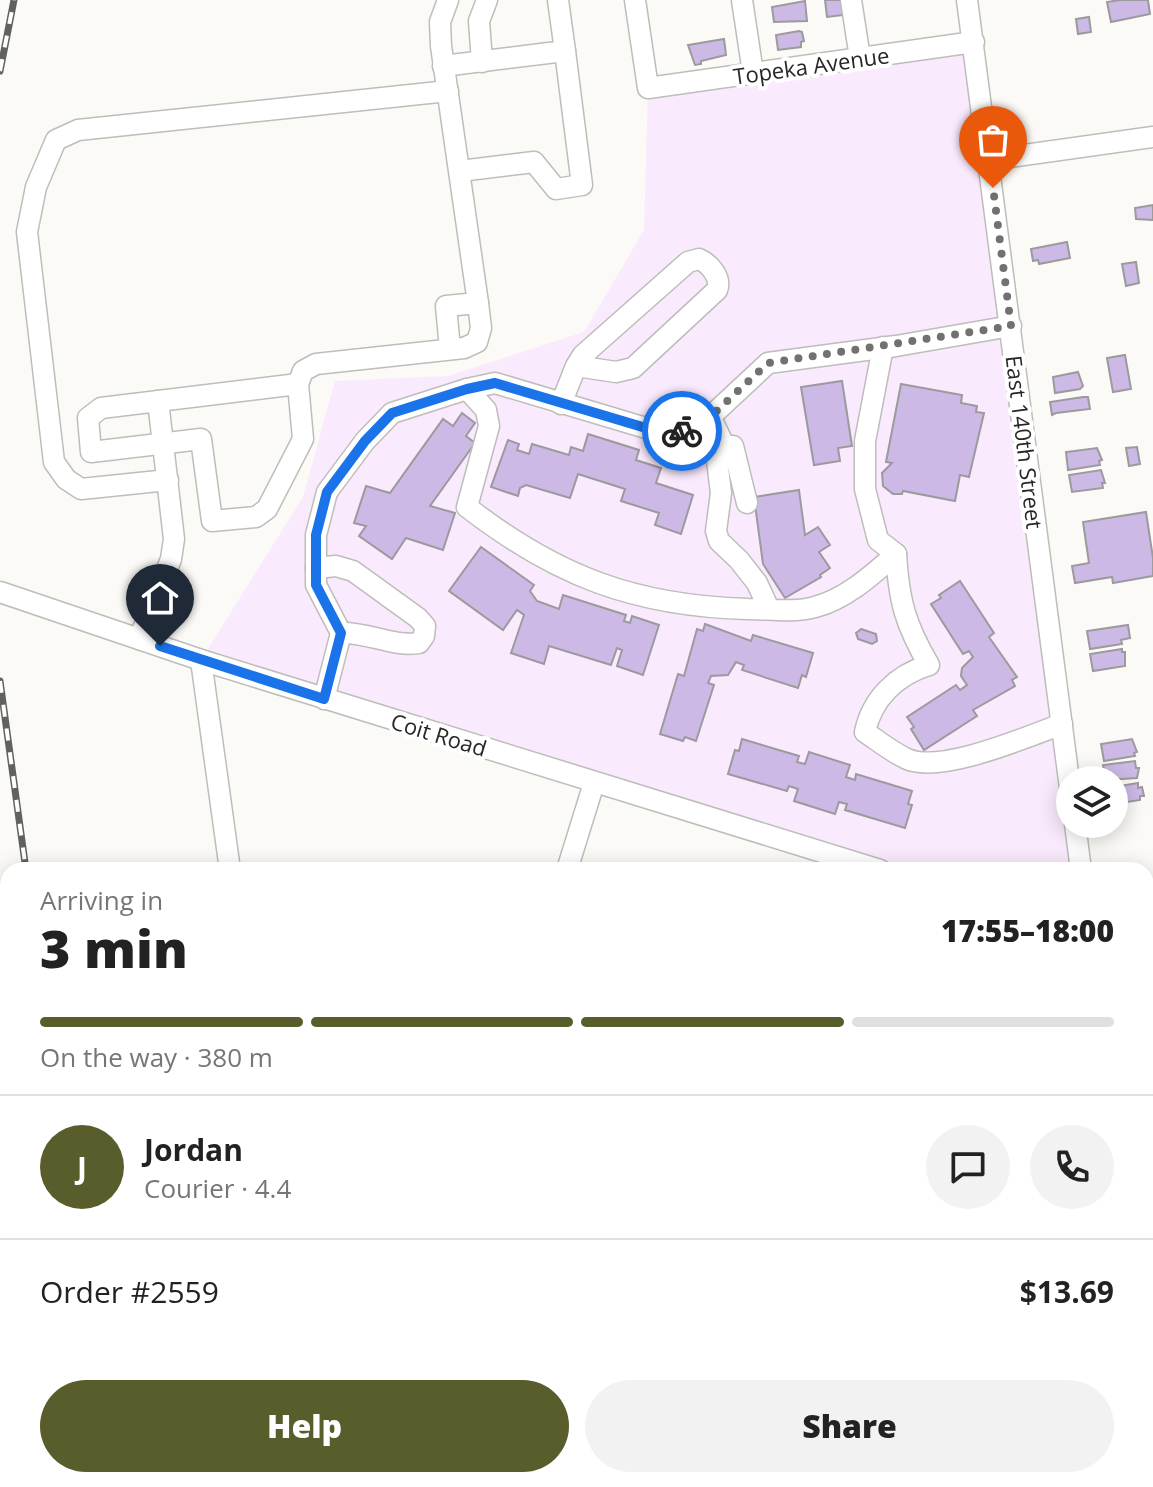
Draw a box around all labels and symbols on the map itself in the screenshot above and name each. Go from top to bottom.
street label: Topeka Avenue [731,39,891,91]
pin [959,106,1027,188]
street label: East 140th Street [999,353,1051,531]
courier [642,391,722,471]
pin [126,564,194,646]
street label: Coit Road [387,705,491,763]

